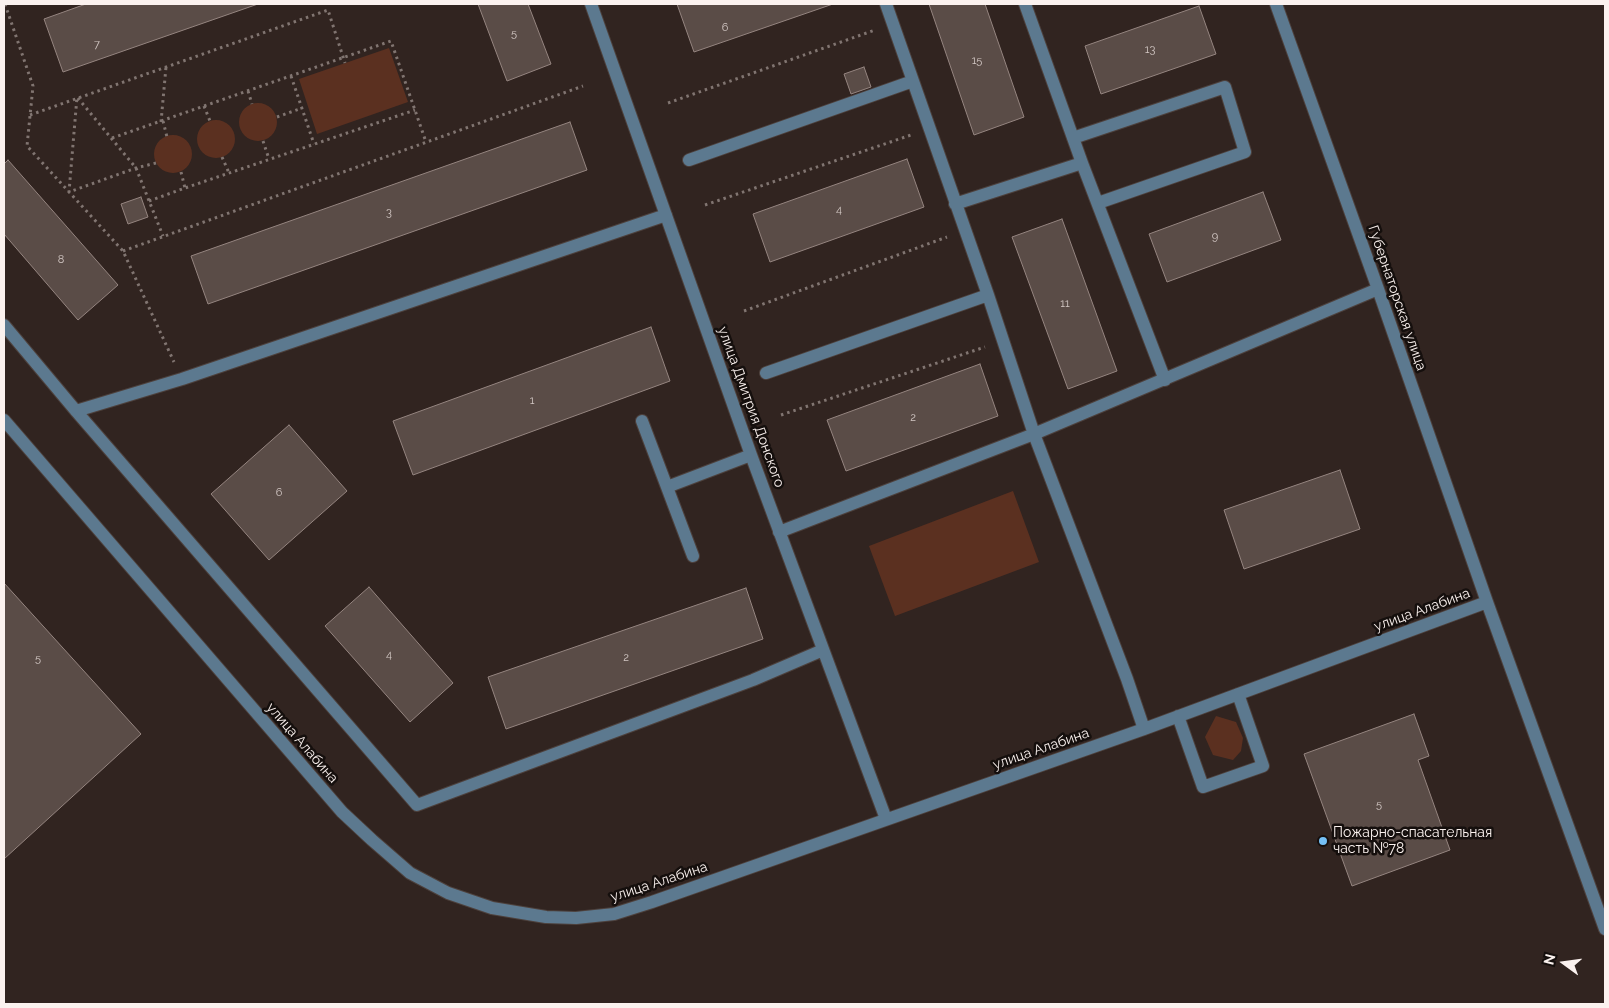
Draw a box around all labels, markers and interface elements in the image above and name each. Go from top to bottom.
house number: 6 [722,21,728,35]
house number: 5 [511,27,517,41]
house number: 7 [94,38,100,52]
house number: 13 [1145,43,1155,57]
house number: 15 [972,54,982,68]
house number: 4 [836,203,842,217]
house number: 3 [386,206,392,220]
street label: Губернаторская улица [1364,223,1430,373]
house number: 9 [1212,230,1218,244]
house number: 8 [58,253,64,267]
house number: 11 [1060,297,1070,311]
street label: улица Дмитрия Донского [714,324,788,490]
house number: 1 [530,394,534,408]
house number: 2 [910,411,916,425]
house number: 6 [276,486,282,500]
street label: улица Алабина [1372,585,1472,635]
house number: 4 [386,648,392,662]
house number: 2 [623,651,629,665]
house number: 5 [35,652,41,666]
street label: улица Алабина [263,699,341,787]
street label: улица Алабина [991,725,1091,773]
house number: 5 [1376,798,1382,812]
place label: Пожарно-спасательная часть №78 [1333,825,1492,858]
marker: Пожарно-спасательная часть №78 [1317,835,1329,847]
street label: улица Алабина [608,858,710,906]
north arrow [1539,938,1589,988]
text: N [1540,952,1559,966]

